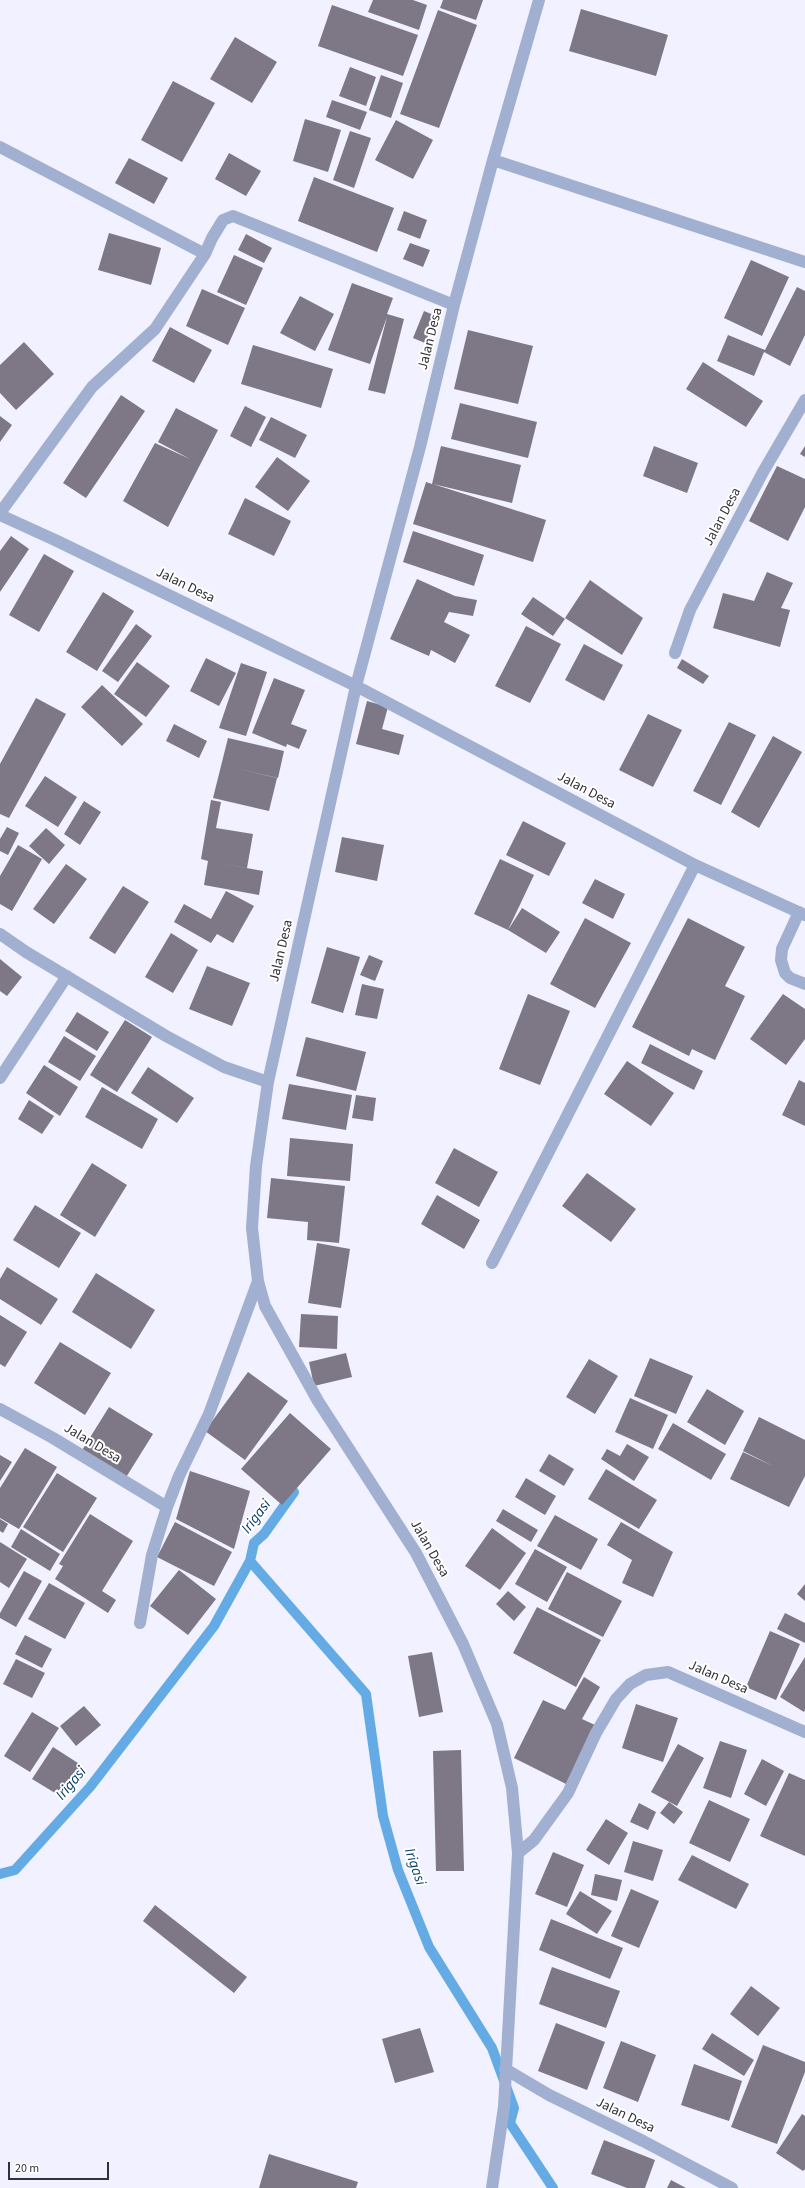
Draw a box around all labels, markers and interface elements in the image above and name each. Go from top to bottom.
street label: Jalan Desa [415,306,447,372]
street label: Jalan Desa [701,485,745,549]
street label: Jalan Desa [153,565,217,607]
street label: Jalan Desa [554,769,618,813]
street label: Jalan Desa [267,918,297,984]
street label: Jalan Desa [61,1420,123,1468]
water label: Irigasi [238,1496,276,1538]
street label: Jalan Desa [406,1517,452,1581]
street label: Jalan Desa [686,1657,750,1699]
water label: Irigasi [53,1764,91,1804]
water label: Irigasi [399,1846,429,1888]
street label: Jalan Desa [593,2095,657,2137]
scale bar [10,2154,111,2180]
text: 20 m [15,2160,39,2177]

